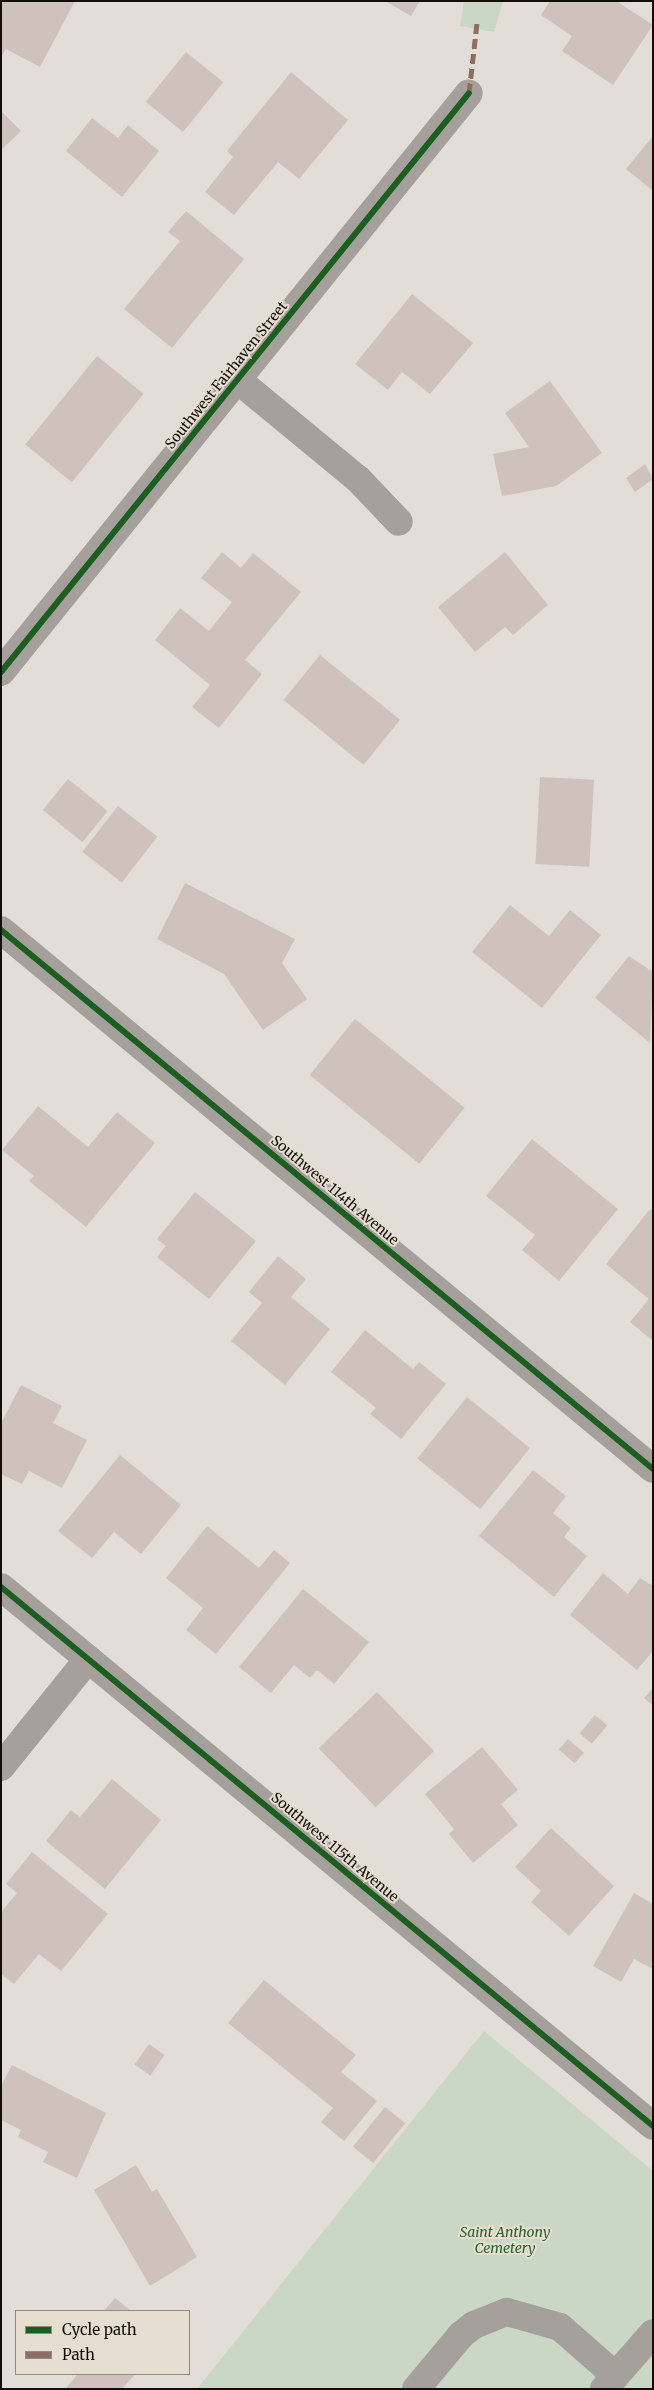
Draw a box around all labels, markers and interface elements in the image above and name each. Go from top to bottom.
street label: Southwest Fairhaven Street [161,298,291,452]
street label: Southwest 114th Avenue [268,1132,402,1248]
street label: Southwest 115th Avenue [268,1789,402,1905]
park label: Saint Anthony Cemetery [460,2224,550,2256]
legend [15,2310,190,2375]
text: Cycle path [62,2320,137,2339]
text: Path [62,2345,95,2364]

